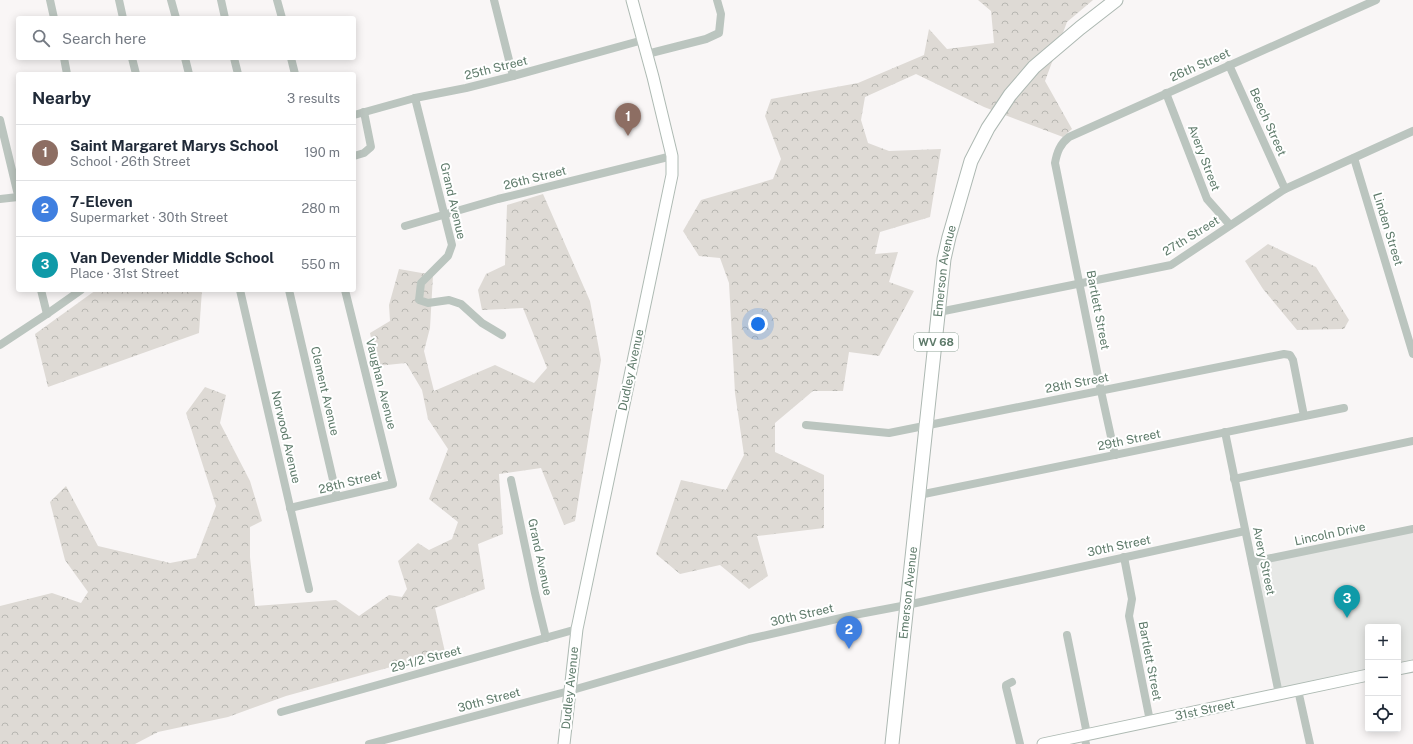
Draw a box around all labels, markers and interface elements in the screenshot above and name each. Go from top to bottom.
search box [16,16,356,60]
icon: search [30,27,52,49]
text: Search here [62,30,146,47]
street label: 26th Street [1168,45,1232,84]
street label: 25th Street [463,53,529,83]
street label: Beech Street [1247,86,1289,158]
text: Nearby [32,88,91,108]
text: 3 results [287,91,340,106]
pin: 1 [615,103,641,136]
street label: Avery Street [1185,123,1223,193]
text: Saint Margaret Marys School [70,137,279,154]
text: 1 [42,145,48,160]
text: 190 m [304,145,340,160]
text: School · 26th Street [70,154,191,169]
street label: Grand Avenue [437,161,469,241]
street label: 26th Street [502,163,568,193]
street label: Linden Street [1370,191,1406,268]
text: 7-Eleven [70,193,133,210]
text: 2 [41,201,49,216]
text: 280 m [302,201,340,216]
text: Supermarket · 30th Street [70,210,228,225]
street label: 27th Street [1160,213,1222,259]
street label: Emerson Avenue [931,223,959,318]
text: Van Devender Middle School [70,249,274,266]
text: 3 [41,257,49,272]
text: 550 m [301,257,340,272]
text: Place · 31st Street [70,266,179,281]
street label: Bartlett Street [1083,269,1113,351]
your location [748,314,768,334]
street label: Dudley Avenue [616,328,647,412]
road number: WV 68 [914,333,958,351]
street label: Vaughan Avenue [363,337,399,431]
street label: Clement Avenue [308,345,342,437]
street label: 28th Street [1044,370,1110,396]
street label: Norwood Avenue [269,389,304,485]
street label: 29th Street [1096,426,1162,454]
street label: 28th Street [317,467,383,497]
street label: Grand Avenue [525,517,555,597]
street label: Lincoln Drive [1293,520,1367,548]
street label: Avery Street [1250,525,1278,597]
street label: 30th Street [1086,532,1152,560]
street label: Emerson Avenue [896,546,920,640]
pin: 3 [1334,585,1360,618]
street label: 30th Street [769,601,835,629]
pin: 2 [836,616,862,649]
street label: Bartlett Street [1135,620,1165,702]
map controls [1365,624,1401,732]
button: + [1365,624,1401,660]
street label: 29-1/2 Street [389,643,463,675]
street label: Dudley Avenue [559,646,581,730]
button: − [1365,660,1401,696]
street label: 30th Street [456,685,522,715]
button: locate [1365,696,1401,732]
street label: 31st Street [1174,697,1237,723]

